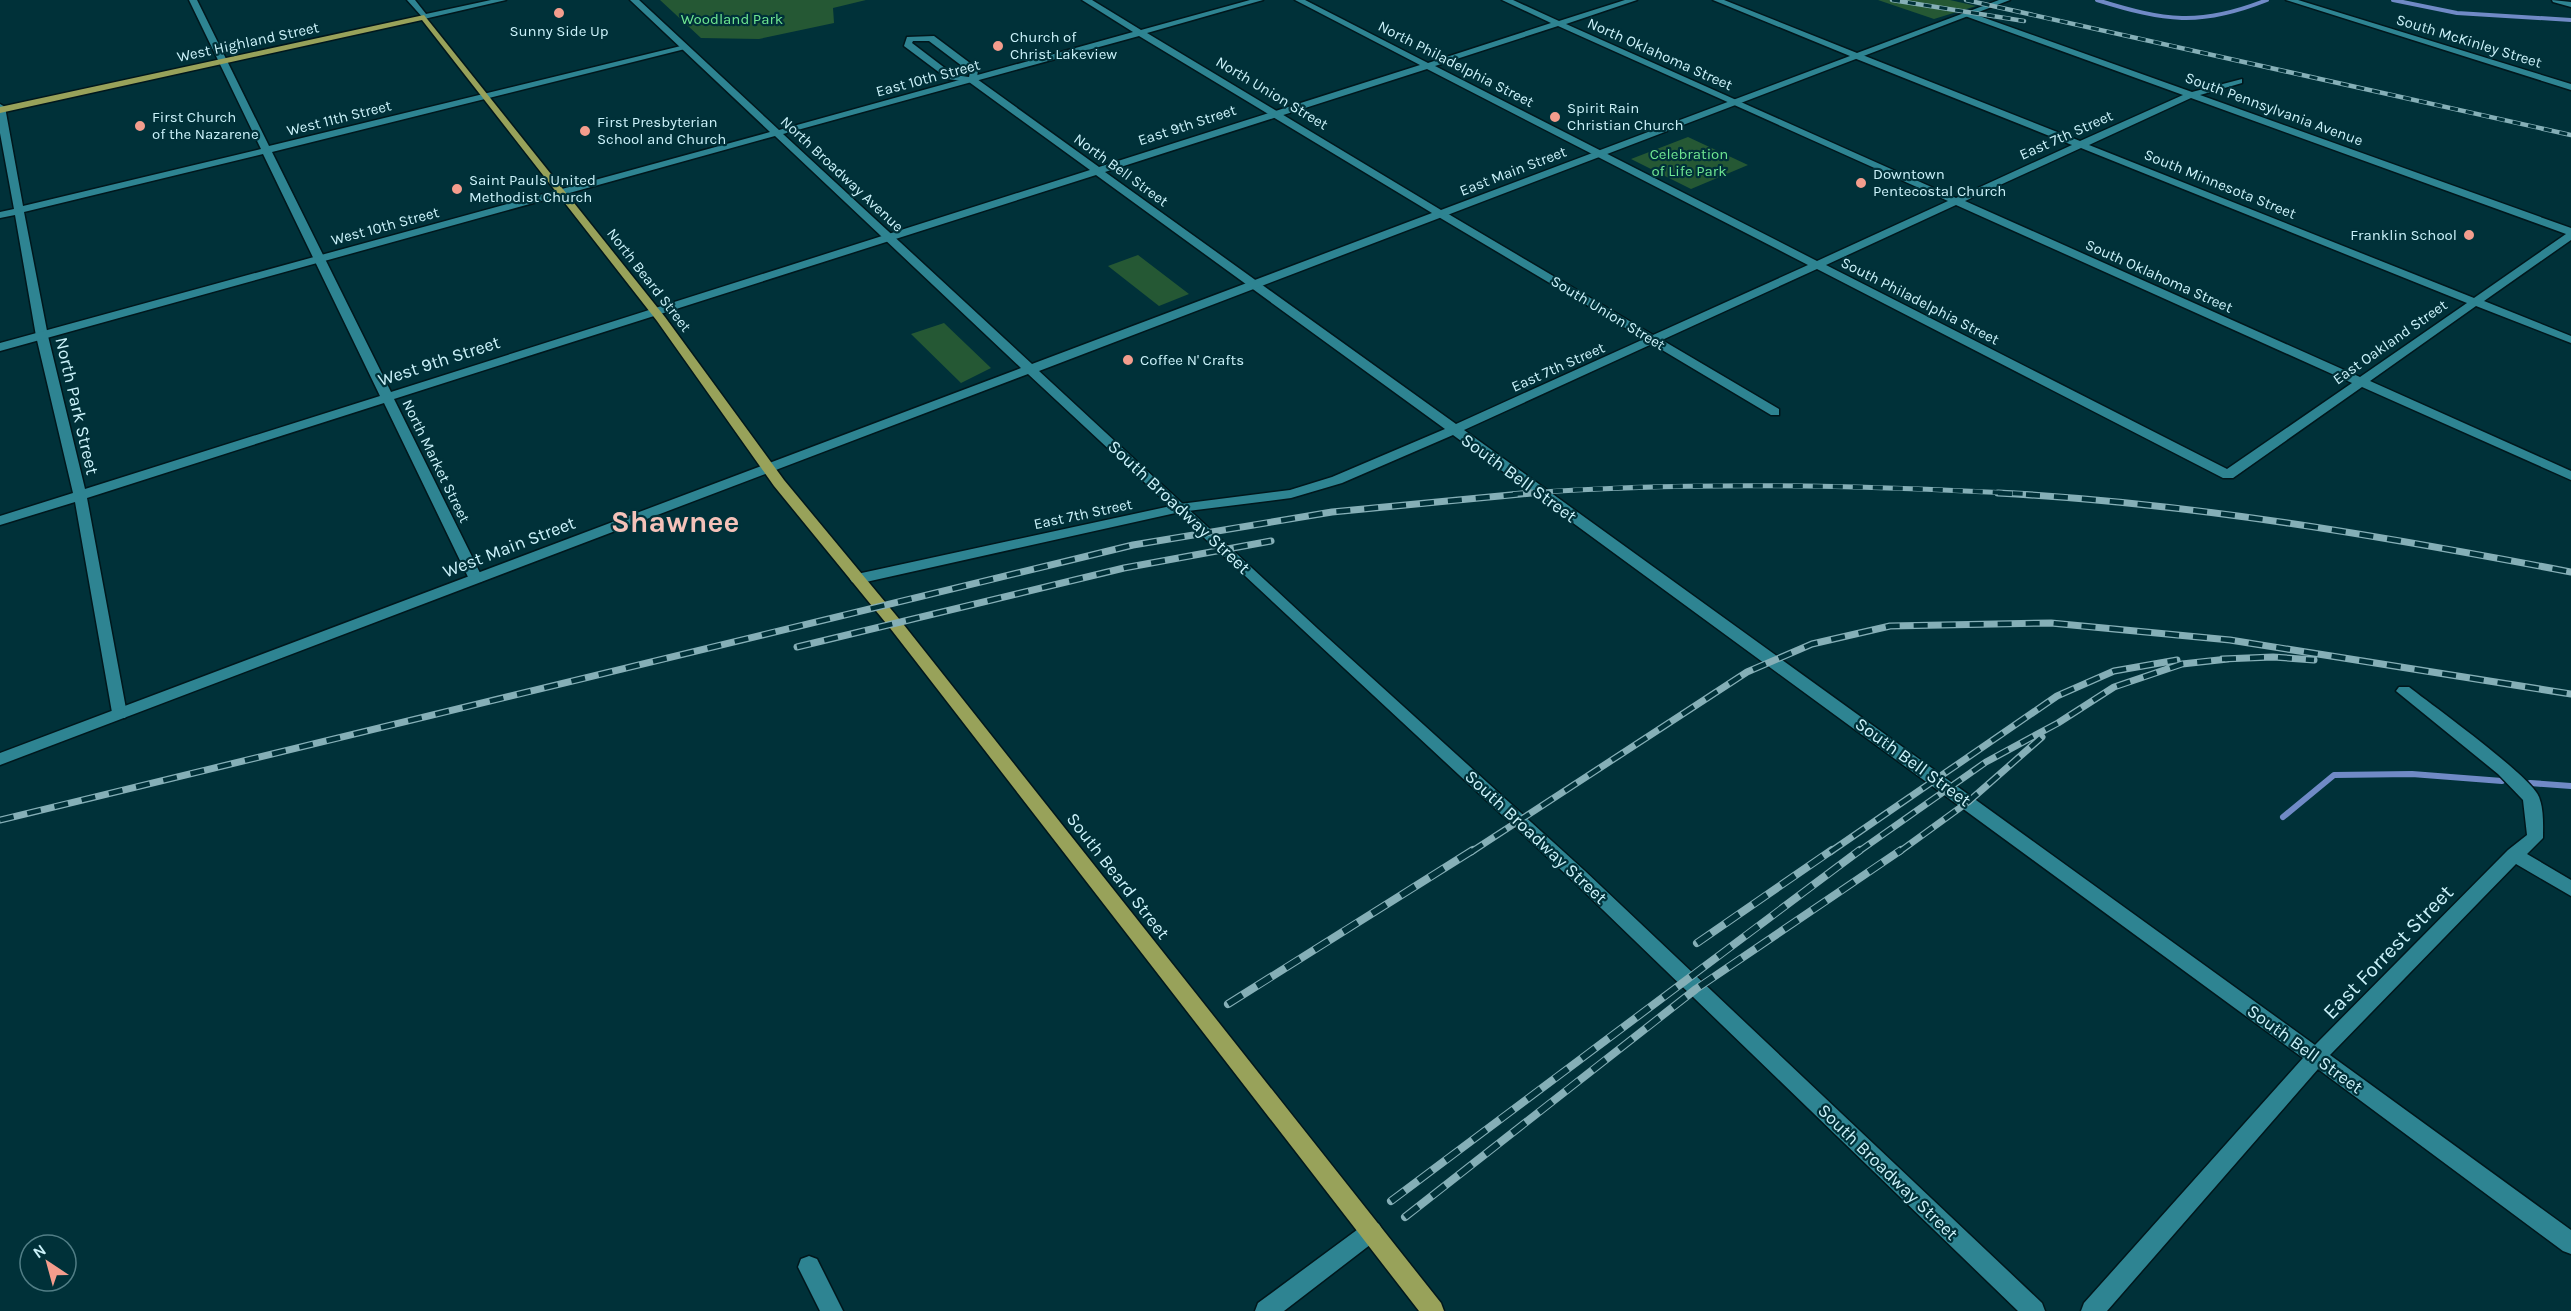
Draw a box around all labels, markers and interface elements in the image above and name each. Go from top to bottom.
marker: Sunny Side Up [552,6,566,20]
park label: Woodland Park [681,10,783,28]
street label: South McKinley Street [2394,10,2544,72]
street label: North Oklahoma Street [1585,14,1736,94]
street label: North Philadelphia Street [1375,17,1537,111]
street label: West Highland Street [175,18,321,66]
place label: Sunny Side Up [509,22,609,40]
place label: Church of Christ Lakeview [1010,28,1117,63]
marker: Church of Christ Lakeview [991,39,1005,53]
street label: North Union Street [1213,52,1332,134]
street label: East 10th Street [874,55,982,101]
street label: South Pennsylvania Avenue [2183,68,2365,150]
street label: West 11th Street [285,96,393,140]
place label: Spirit Rain Christian Church [1567,99,1684,134]
street label: East 9th Street [1136,101,1239,149]
street label: East 7th Street [2017,106,2116,164]
place label: First Church of the Nazarene [152,108,259,143]
marker: Spirit Rain Christian Church [1548,110,1562,124]
street label: North Broadway Avenue [777,112,907,236]
place label: First Presbyterian School and Church [597,113,726,148]
marker: First Church of the Nazarene [133,119,147,133]
marker: First Presbyterian School and Church [578,124,592,138]
street label: North Bell Street [1070,130,1172,210]
street label: East Main Street [1457,142,1569,200]
park label: Celebration of Life Park [1650,145,1728,180]
street label: South Minnesota Street [2141,145,2299,223]
place label: Downtown Pentecostal Church [1873,165,2006,200]
place label: Saint Pauls United Methodist Church [469,171,596,206]
marker: Downtown Pentecostal Church [1854,176,1868,190]
marker: Saint Pauls United Methodist Church [450,182,464,196]
street label: West 10th Street [329,203,441,249]
street label: North Beard Street [603,225,695,336]
place label: Franklin School [2350,226,2457,244]
marker: Franklin School [2462,228,2476,242]
street label: South Oklahoma Street [2082,235,2236,317]
street label: South Philadelphia Street [1838,253,2002,349]
street label: South Union Street [1548,272,1669,354]
street label: East Oakland Street [2329,296,2451,388]
street label: West 9th Street [375,331,503,391]
street label: North Park Street [50,335,104,477]
street label: East 7th Street [1509,338,1608,396]
place label: Coffee N' Crafts [1140,351,1244,369]
marker: Coffee N' Crafts [1121,353,1135,367]
street label: North Market Street [398,396,474,526]
street label: South Bell Street [1457,429,1581,528]
street label: South Broadway Street [1103,435,1255,579]
street label: East 7th Street [1032,495,1134,533]
district label: Shawnee [611,504,739,540]
street label: West Main Street [440,512,579,582]
street label: South Bell Street [1851,713,1975,812]
street label: South Broadway Street [1460,765,1612,909]
street label: South Beard Street [1062,808,1174,944]
street label: East Forrest Street [2318,880,2458,1024]
street label: South Bell Street [2243,1000,2367,1099]
street label: South Broadway Street [1813,1099,1963,1245]
north arrow [18,1233,78,1293]
text: N [29,1240,50,1262]

